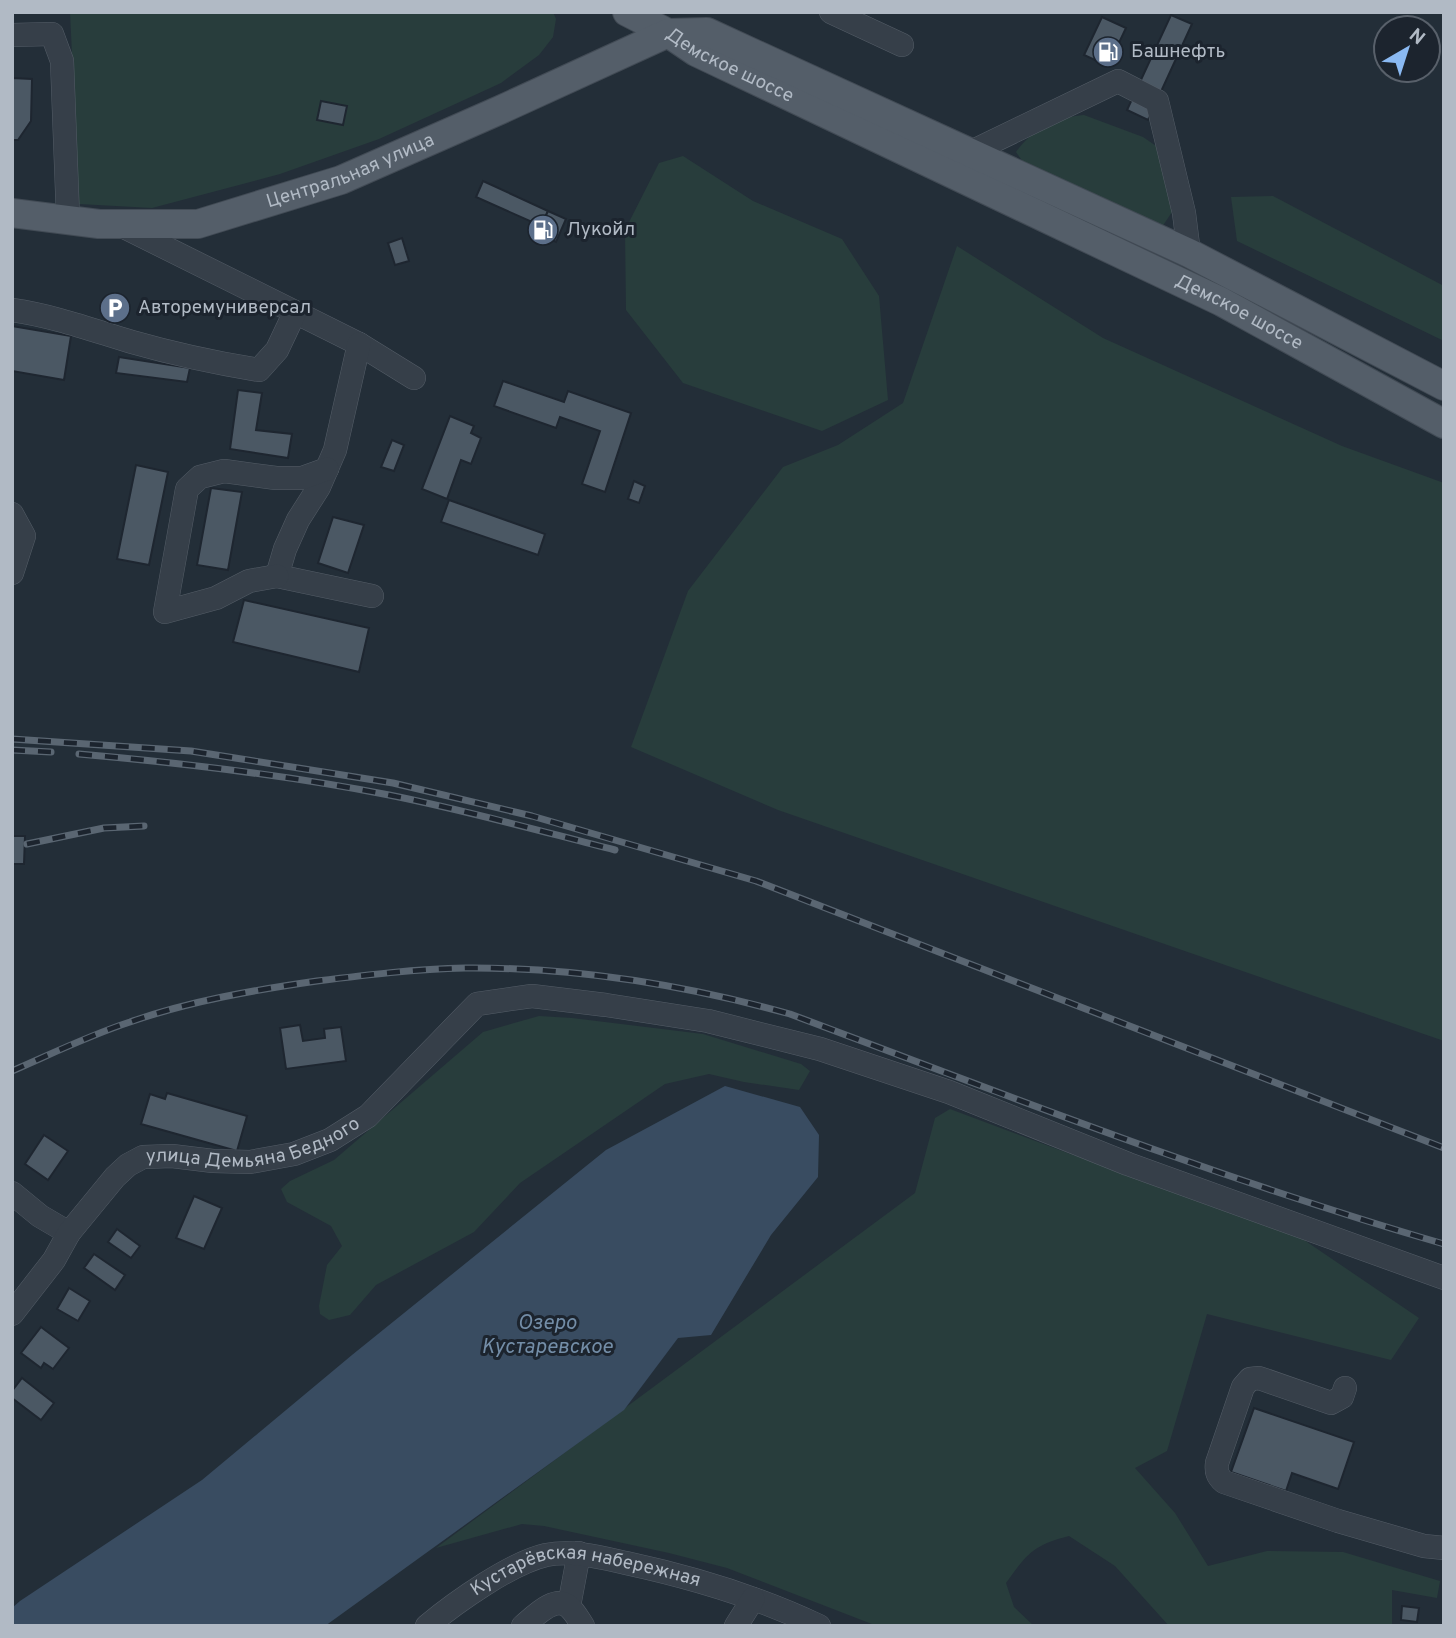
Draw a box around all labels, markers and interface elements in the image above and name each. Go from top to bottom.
north arrow [1372,14,1442,84]
street label: Демское шоссе [661,23,797,109]
text: N [1404,24,1429,51]
fuel station icon: Башнефть [1091,35,1125,69]
place label: Башнефть [1131,40,1225,64]
street label: Центральная улица [263,128,438,214]
fuel station icon: Лукойл [526,213,560,247]
place label: Лукойл [566,218,635,242]
street label: Демское шоссе [1171,269,1307,356]
parking icon: Авторемуниверсал [98,291,132,325]
place label: Авторемуниверсал [138,296,311,320]
street label: улица Демьяна Бедного [145,1112,365,1174]
water label: Озеро Кустаревское [481,1310,614,1361]
text: Кустарёвская набережная [466,1541,703,1602]
street label: Кустарёвская набережная [467,1574,707,1610]

